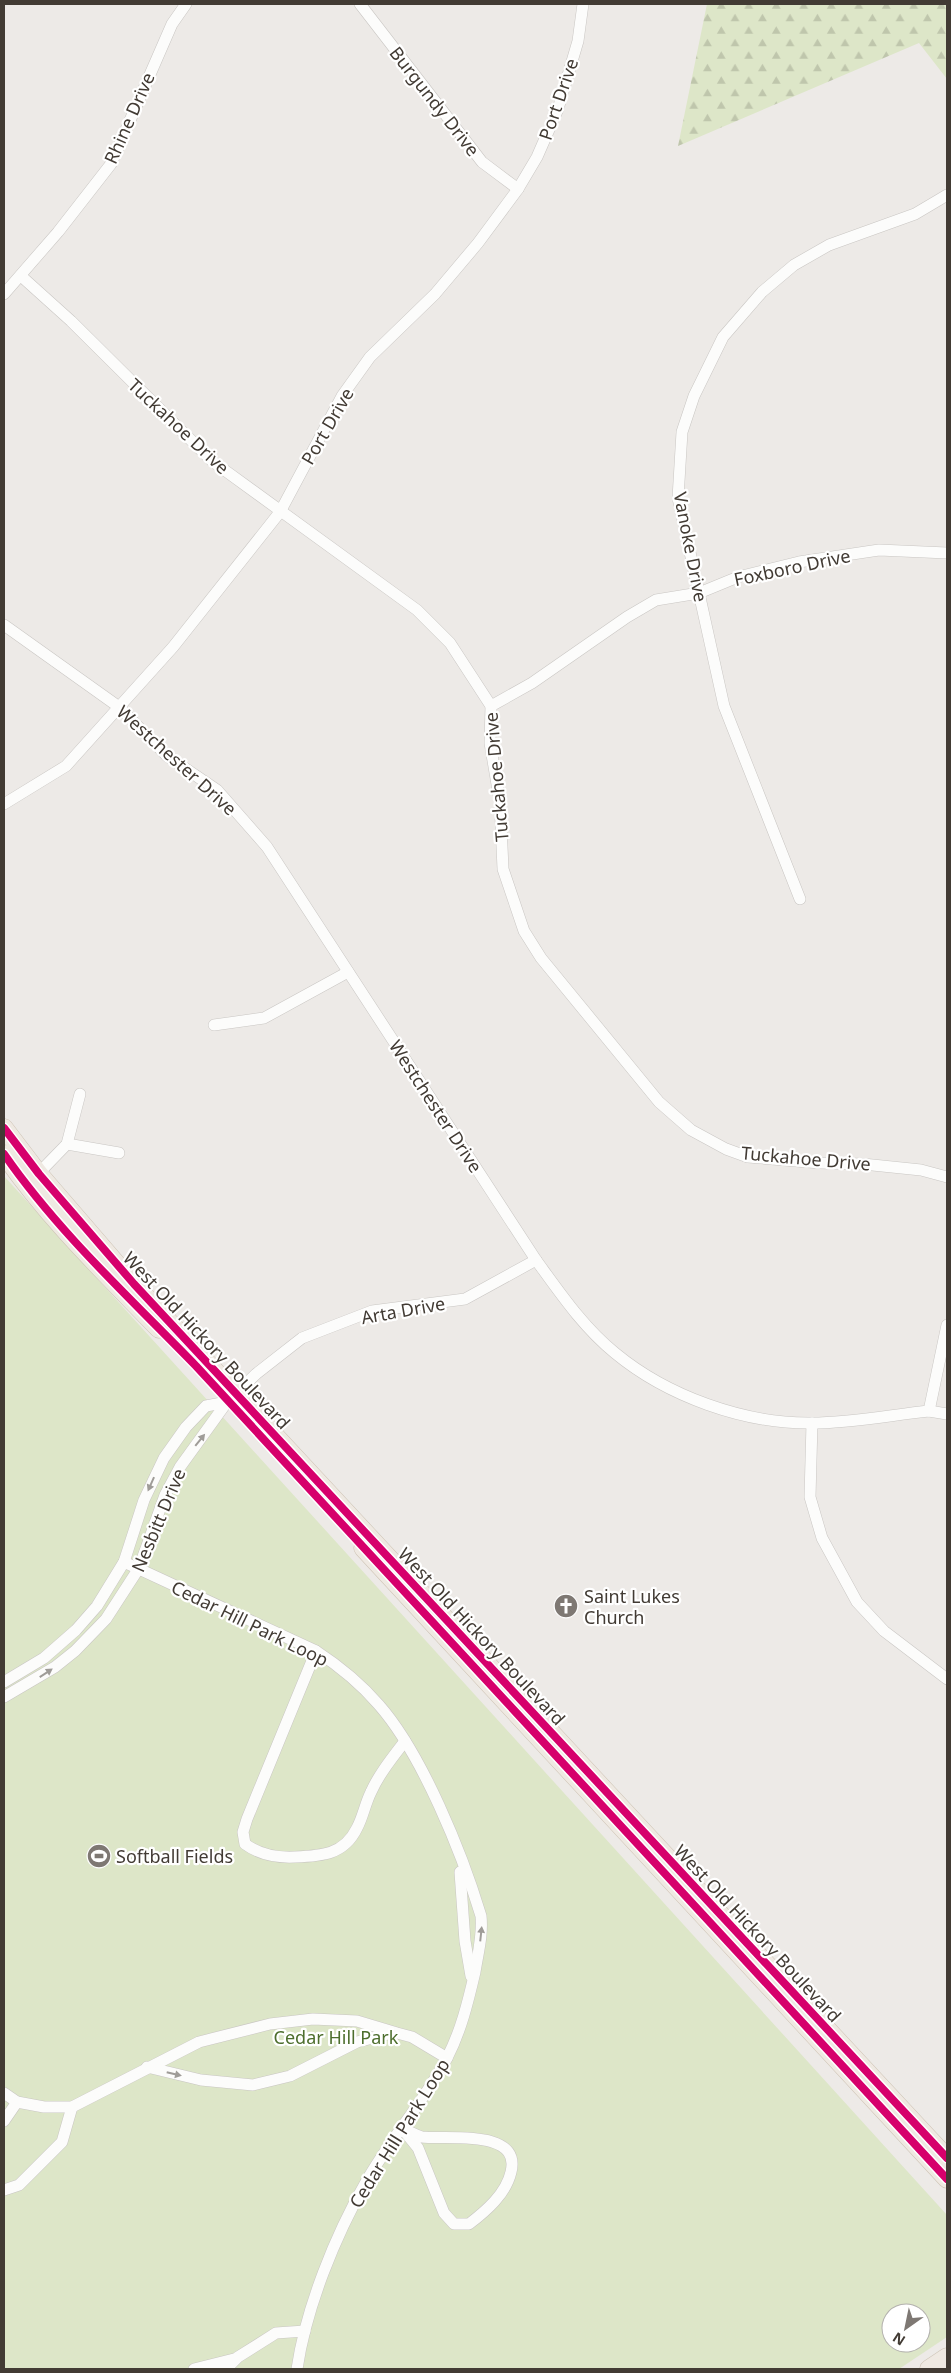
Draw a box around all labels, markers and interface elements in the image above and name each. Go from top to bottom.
street label: Burgundy Drive [385,41,485,161]
street label: Port Drive [533,55,583,143]
street label: Rhine Drive [98,69,160,167]
street label: Tuckahoe Drive [123,373,235,479]
street label: Port Drive [295,383,359,469]
street label: Vanoke Drive [669,490,713,604]
street label: Foxboro Drive [732,543,852,591]
street label: Westchester Drive [112,700,242,820]
street label: Tuckahoe Drive [478,711,514,843]
street label: Westchester Drive [384,1035,488,1177]
street label: Tuckahoe Drive [740,1140,872,1176]
street label: West Old Hickory Boulevard [118,1246,296,1434]
street label: Arta Drive [359,1291,447,1329]
one-way arrow [194,1433,205,1446]
street label: Nesbitt Drive [125,1465,191,1575]
one-way arrow [146,1477,154,1491]
street label: West Old Hickory Boulevard [393,1542,571,1730]
street label: Cedar Hill Park Loop [168,1575,332,1671]
place label: Saint Lukes Church [584,1584,680,1629]
church icon: Saint Lukes Church [553,1593,579,1619]
one-way arrow [40,1668,53,1678]
street label: West Old Hickory Boulevard [669,1839,847,2027]
sports icon: Softball Fields [86,1843,112,1869]
place label: Softball Fields [116,1844,233,1868]
one-way arrow [477,1926,485,1942]
park label: Cedar Hill Park [274,2025,399,2049]
street label: Cedar Hill Park Loop [343,2054,455,2212]
one-way arrow [166,2070,182,2078]
north arrow [881,2303,931,2353]
text: N [889,2328,909,2350]

